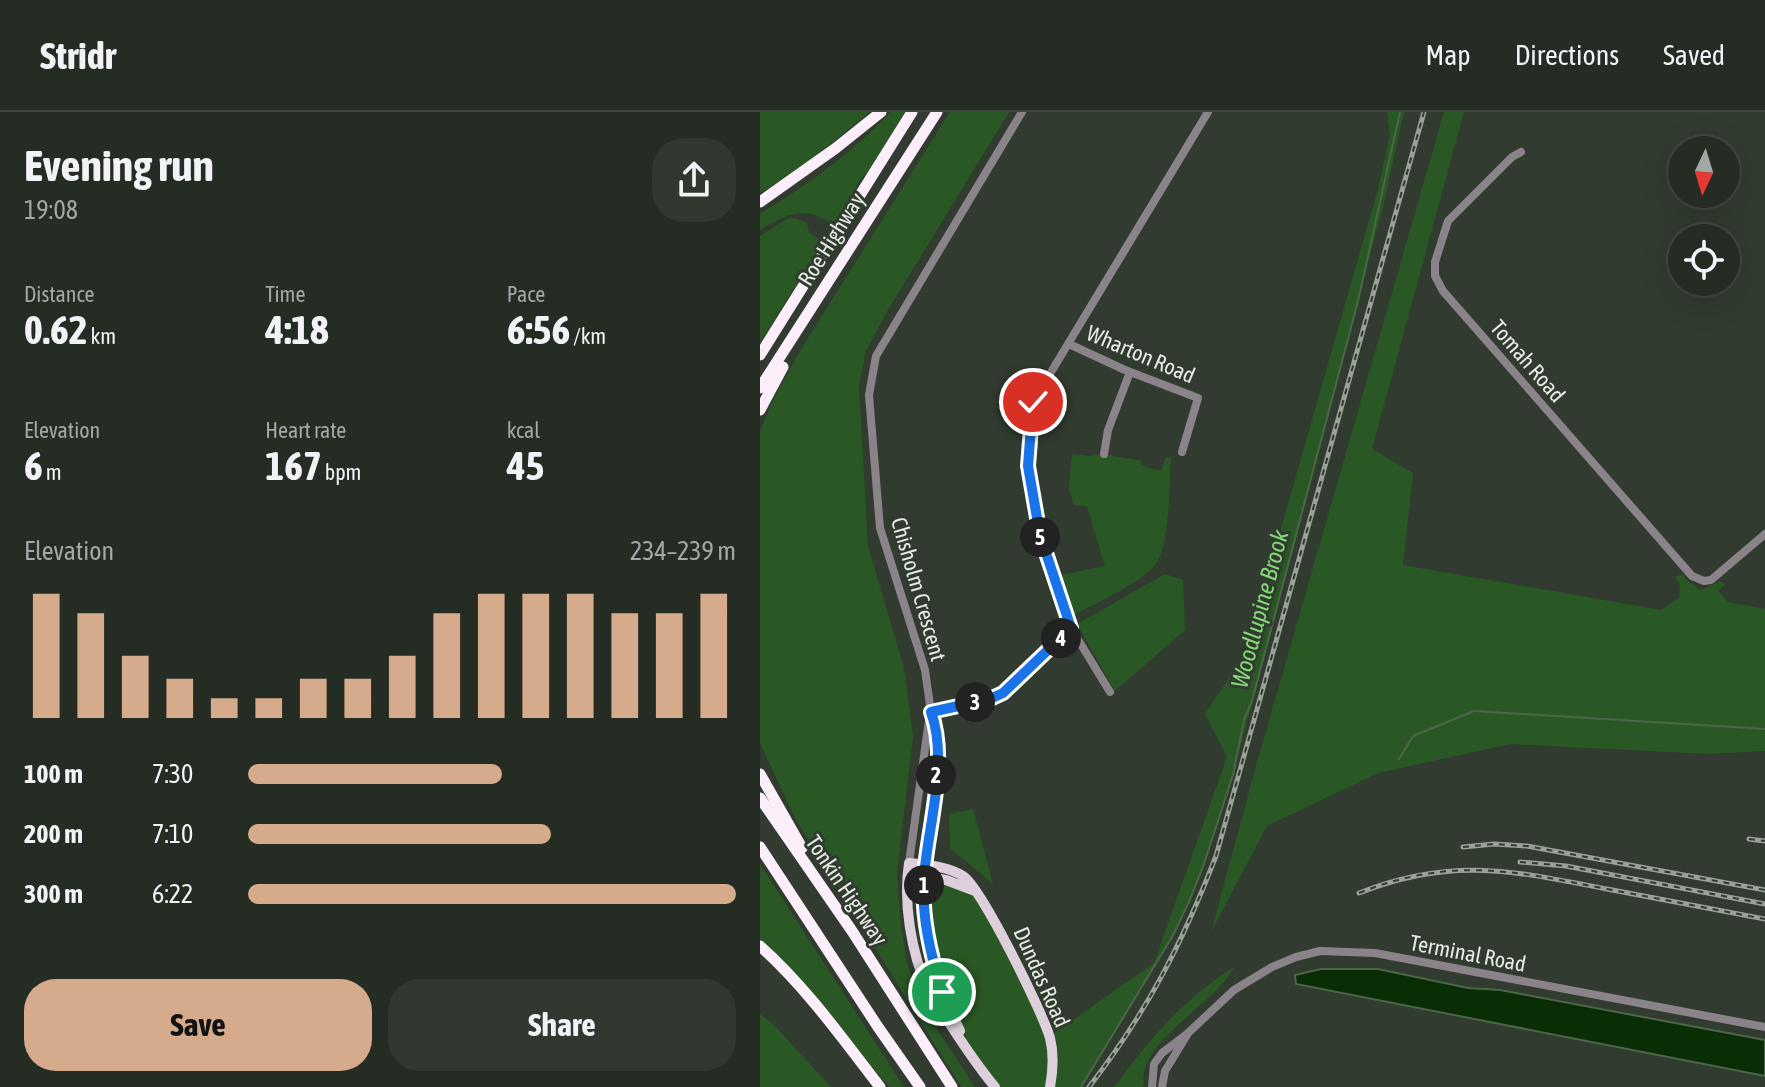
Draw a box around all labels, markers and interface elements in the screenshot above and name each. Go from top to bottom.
text: Stridr [40,34,116,77]
text: Map [1426,39,1471,71]
text: Directions [1515,39,1619,71]
text: Saved [1663,39,1725,71]
north arrow [1668,136,1740,208]
map controls [1668,136,1740,296]
button: share [652,138,736,222]
text: Evening run [24,140,214,190]
street label: Roe Highway [792,188,870,290]
text: 19:08 [24,195,78,225]
button: locate [1668,224,1740,296]
text: Distance [24,281,95,307]
text: Time [265,281,305,307]
text: Pace [507,281,545,307]
text: 0.62 [24,307,88,352]
text: 4:18 [265,307,329,352]
text: 6:56 [507,307,570,352]
street label: Tomah Road [1485,315,1571,407]
street label: Wharton Road [1083,320,1199,388]
text: km [88,323,116,349]
text: /km [570,323,606,349]
pin [999,368,1067,436]
icon: check [1011,380,1055,424]
text: Elevation [24,417,100,443]
text: Heart rate [265,417,346,443]
text: kcal [507,417,540,443]
text: 6 [24,443,43,488]
text: 167 [265,443,322,488]
text: 45 [507,443,544,488]
text: m [43,459,62,485]
text: bpm [322,459,361,485]
street label: Chisholm Crescent [886,514,952,664]
pin: 5 [1020,517,1060,557]
text: 5 [1035,524,1045,550]
water label: Woodlupine Brook [1225,527,1294,691]
text: Elevation [24,536,114,566]
text: 234–239 m [630,536,736,566]
pin: 4 [1041,618,1081,658]
text: 4 [1056,625,1066,651]
pin: 3 [955,682,995,722]
text: 3 [970,689,980,715]
pin: 2 [916,755,956,795]
text: 100 m [24,759,83,789]
text: 7:30 [152,759,193,789]
text: 2 [931,762,941,788]
text: 200 m [24,819,83,849]
text: 7:10 [152,819,193,849]
street label: Tonkin Highway [801,830,893,950]
pin: 1 [904,865,944,905]
text: 1 [919,872,929,898]
text: 300 m [24,879,83,909]
text: 6:22 [152,879,193,909]
street label: Dundas Road [1008,923,1076,1031]
street label: Terminal Road [1408,929,1528,977]
pin [908,958,976,1026]
icon: arrive [920,970,964,1014]
button: Save [24,979,372,1071]
button: Share [388,979,736,1071]

